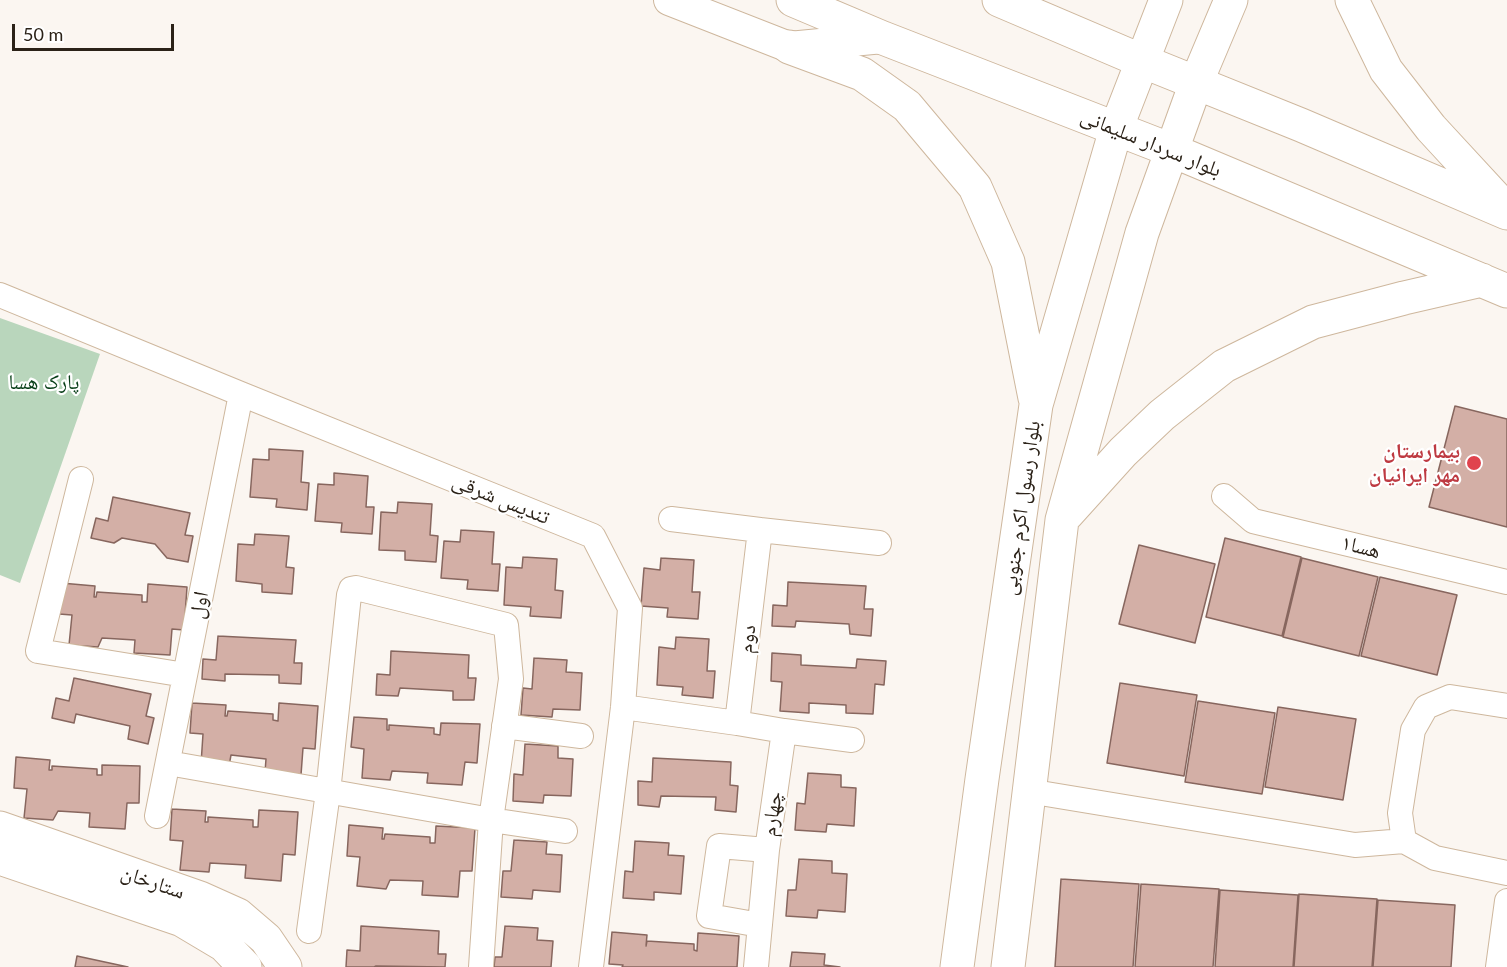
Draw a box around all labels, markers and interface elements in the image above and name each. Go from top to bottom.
scale bar [15,12,177,50]
text: 50 m [23,23,63,45]
street label: بلوار سردار سلیمانی [1077,103,1225,183]
park label: پارک هسا [8,369,80,395]
street label: بلوار رسول اکرم جنوبی [996,419,1046,597]
place label: بیمارستان مهر ایرانیان [1369,438,1460,488]
marker: بیمارستان مهر ایرانیان [1465,454,1483,472]
street label: تندیس شرقی [449,468,553,530]
street label: هسا۱ [1339,530,1383,564]
street label: اول [184,589,214,621]
street label: دوم [733,623,761,655]
street label: چهارم [756,790,788,838]
street label: ستارخان [118,859,188,905]

